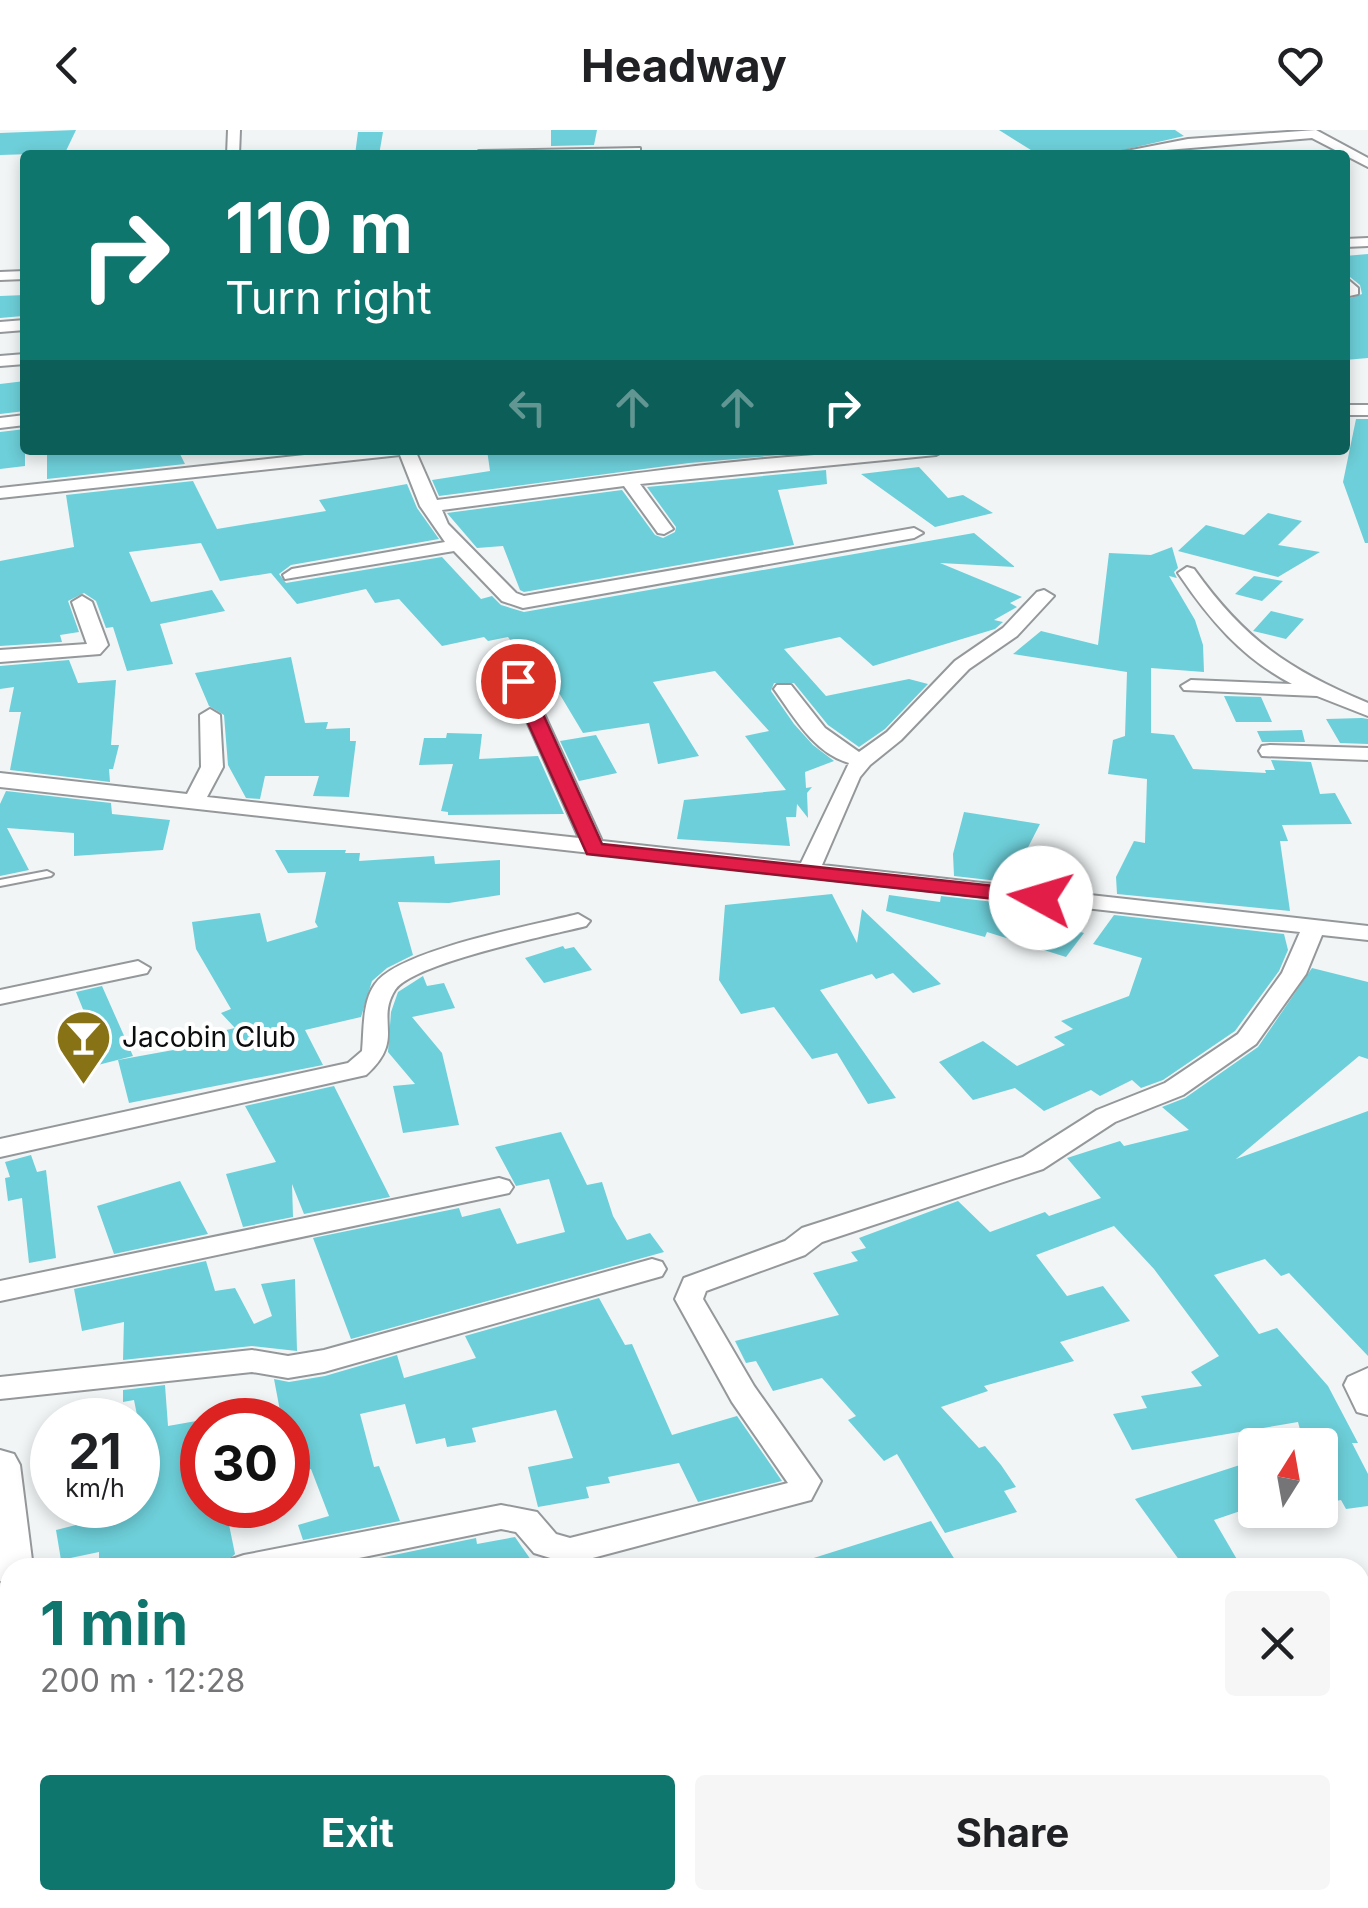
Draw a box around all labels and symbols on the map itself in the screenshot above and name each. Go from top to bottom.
pin [476,639,561,724]
position arrow [989,846,1093,950]
bar icon: Jacobin Club [53,1007,113,1086]
place label: Jacobin Club [122,1020,296,1054]
speed limit sign: 30 [180,1398,310,1528]
north arrow [1238,1428,1338,1528]

